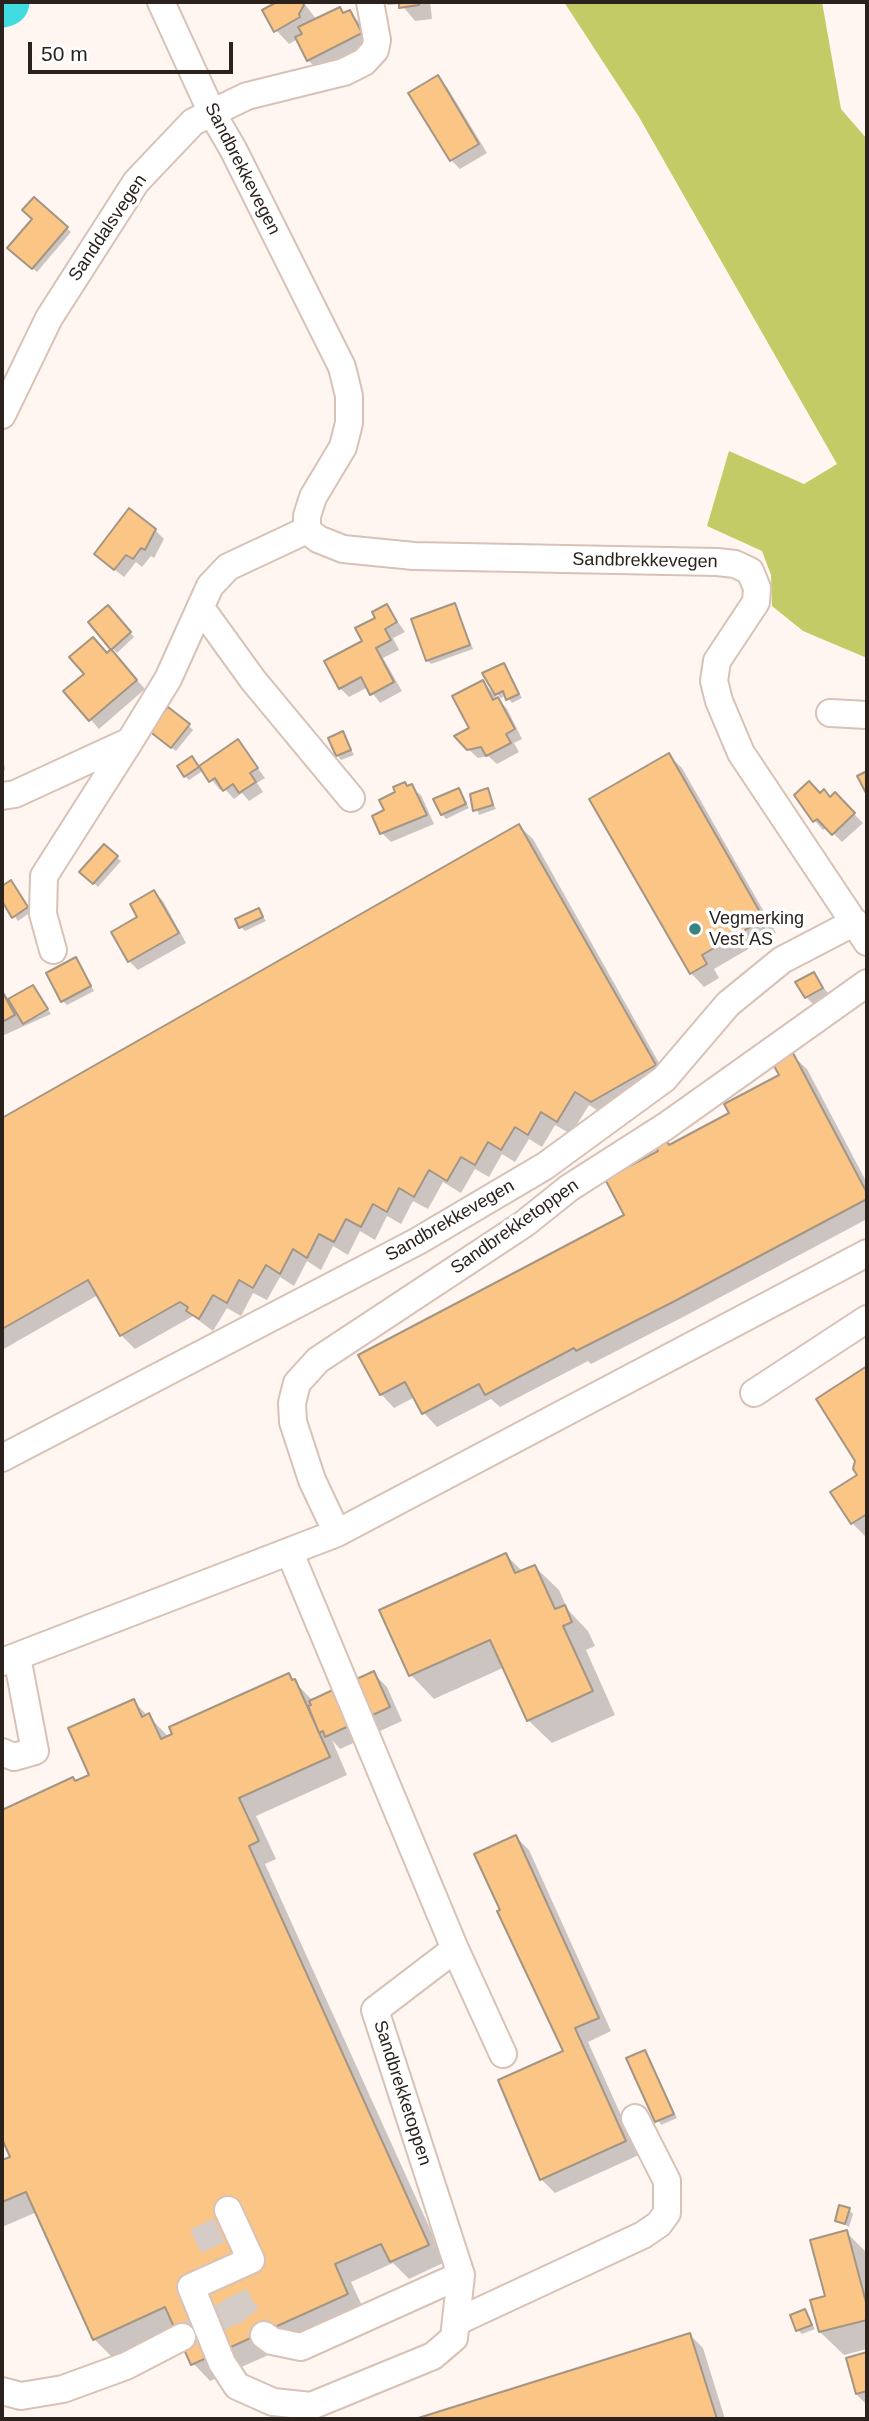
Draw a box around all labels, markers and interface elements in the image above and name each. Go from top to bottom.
scale bar [32,28,236,72]
text: 50 m [41,42,88,65]
street label: Sandbrekkevegen [199,99,285,239]
street label: Sanddalsvegen [64,171,152,285]
street label: Sandbrekkevegen [572,549,718,573]
place label: Vegmerking Vest AS [709,908,804,950]
marker: Vegmerking Vest AS [687,921,703,937]
street label: Sandbrekkevegen [382,1175,518,1267]
street label: Sandbrekketoppen [447,1175,583,1279]
street label: Sandbrekketoppen [368,2018,436,2168]

